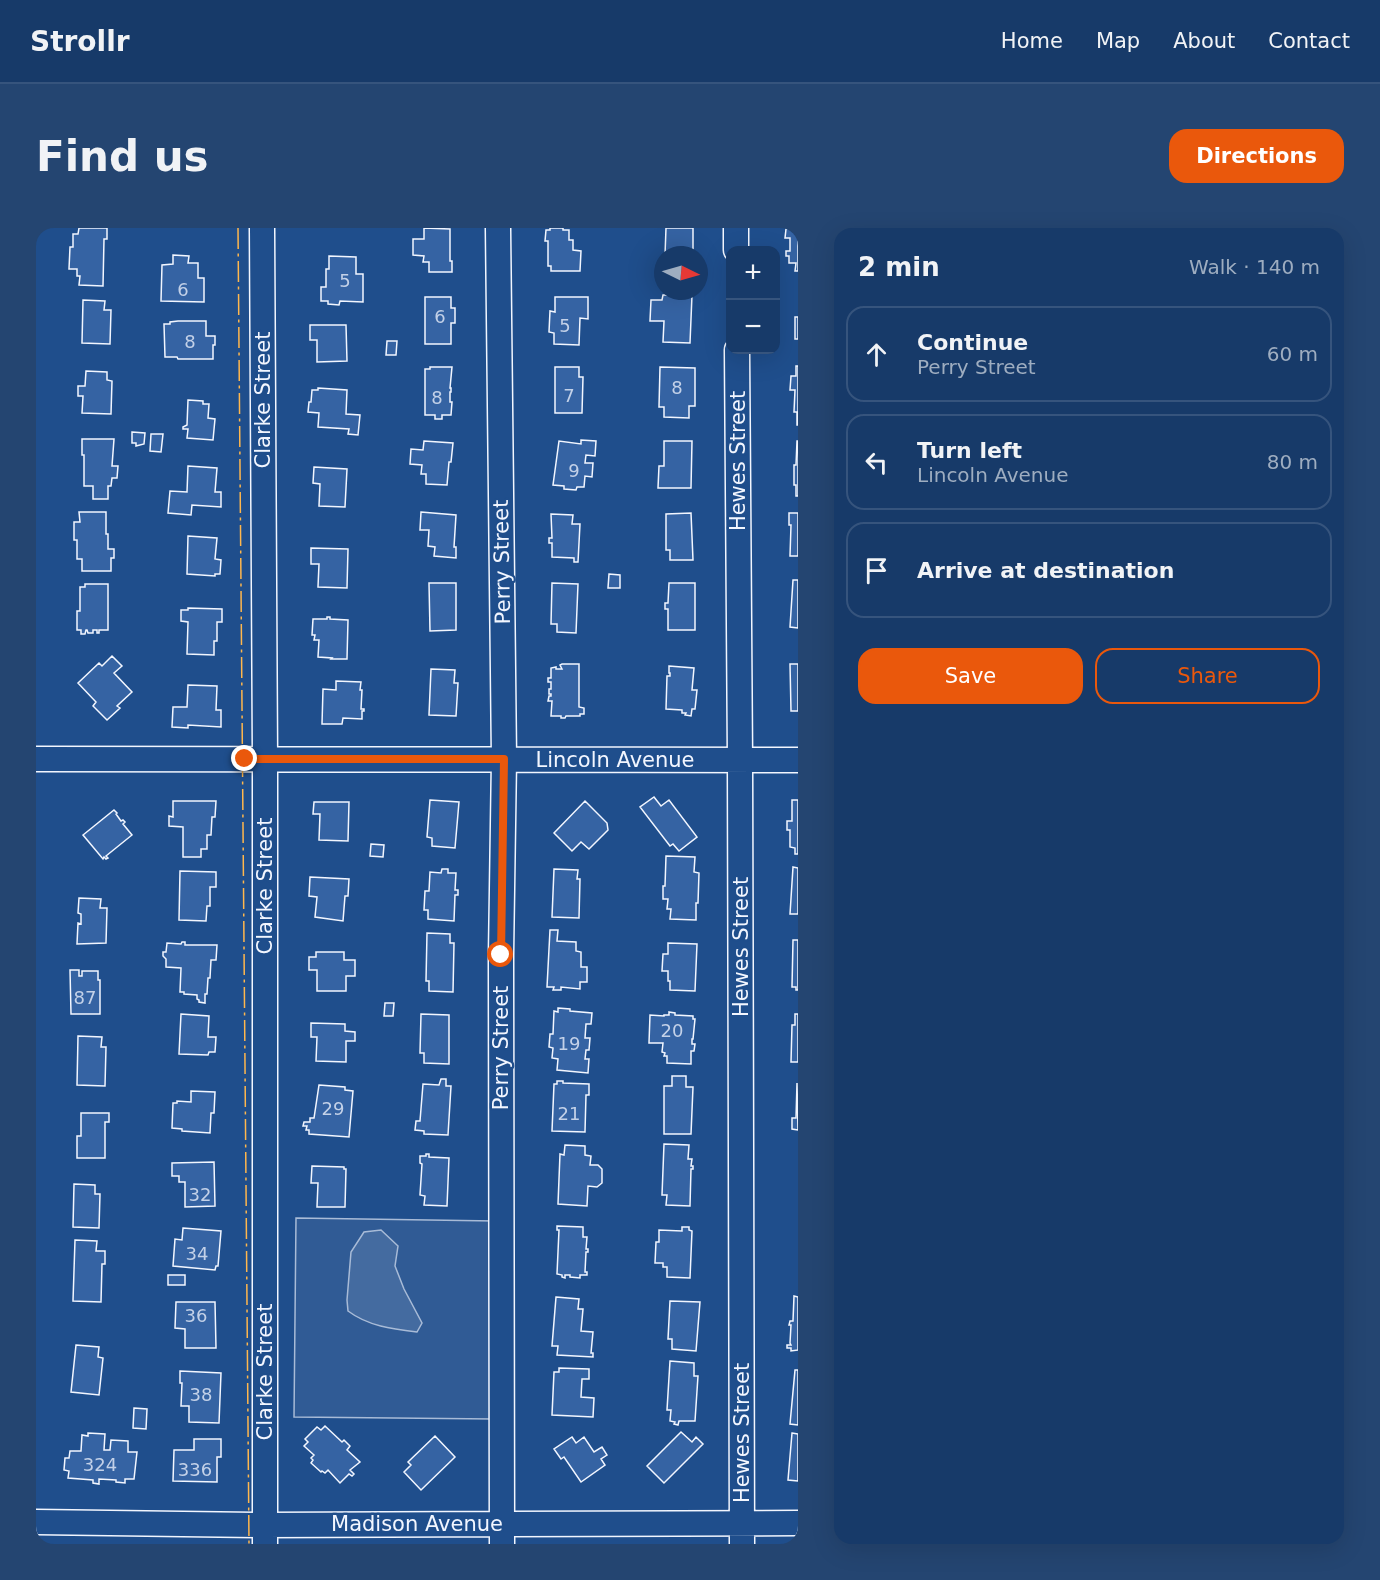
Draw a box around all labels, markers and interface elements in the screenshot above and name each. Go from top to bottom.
text: Strollr [30,25,130,58]
text: Home [1001,29,1063,53]
text: Map [1096,29,1140,53]
text: About [1173,29,1235,53]
text: Contact [1268,29,1350,53]
button: Directions [1169,129,1344,183]
text: Find us [36,132,209,181]
north arrow [654,246,708,300]
map controls [726,246,780,354]
button: + [726,246,780,300]
text: 2 min [858,252,940,282]
text: Walk · 140 m [1189,255,1320,279]
house number: 5 [339,270,351,291]
house number: 6 [177,279,189,300]
button: − [726,300,780,354]
house number: 6 [434,306,446,327]
house number: 5 [559,315,571,336]
text: Continue [917,330,1028,355]
house number: 8 [184,331,196,352]
street label: Clarke Street [251,332,275,468]
icon: ahead [860,338,893,371]
text: 60 m [1267,342,1318,366]
text: Perry Street [917,355,1036,379]
house number: 8 [671,377,683,398]
house number: 7 [563,385,575,406]
house number: 8 [431,387,443,408]
street label: Hewes Street [726,391,750,531]
text: Turn left [917,438,1022,463]
icon: left [860,446,893,479]
text: 80 m [1267,450,1318,474]
house number: 9 [568,460,580,481]
text: Lincoln Avenue [917,463,1069,487]
street label: Perry Street [489,499,515,625]
icon: arrive [860,554,893,587]
text: Arrive at destination [917,558,1174,583]
button: Save [858,648,1083,704]
button: Share [1095,648,1320,704]
route end [231,745,257,771]
street label: Lincoln Avenue [535,748,695,772]
street label: Clarke Street [253,818,277,954]
street label: Hewes Street [729,877,753,1017]
route start [487,941,513,967]
street label: Perry Street [489,986,513,1110]
house number: 87 [74,987,96,1008]
house number: 20 [661,1020,683,1041]
house number: 19 [558,1033,580,1054]
house number: 29 [322,1098,344,1119]
house number: 21 [558,1103,580,1124]
house number: 32 [189,1184,211,1205]
house number: 34 [186,1243,208,1264]
street label: Clarke Street [253,1304,277,1440]
house number: 36 [185,1305,207,1326]
street label: Hewes Street [730,1363,754,1503]
house number: 38 [190,1384,212,1405]
house number: 324 [83,1454,117,1475]
house number: 336 [178,1459,212,1480]
street label: Madison Avenue [331,1512,503,1536]

